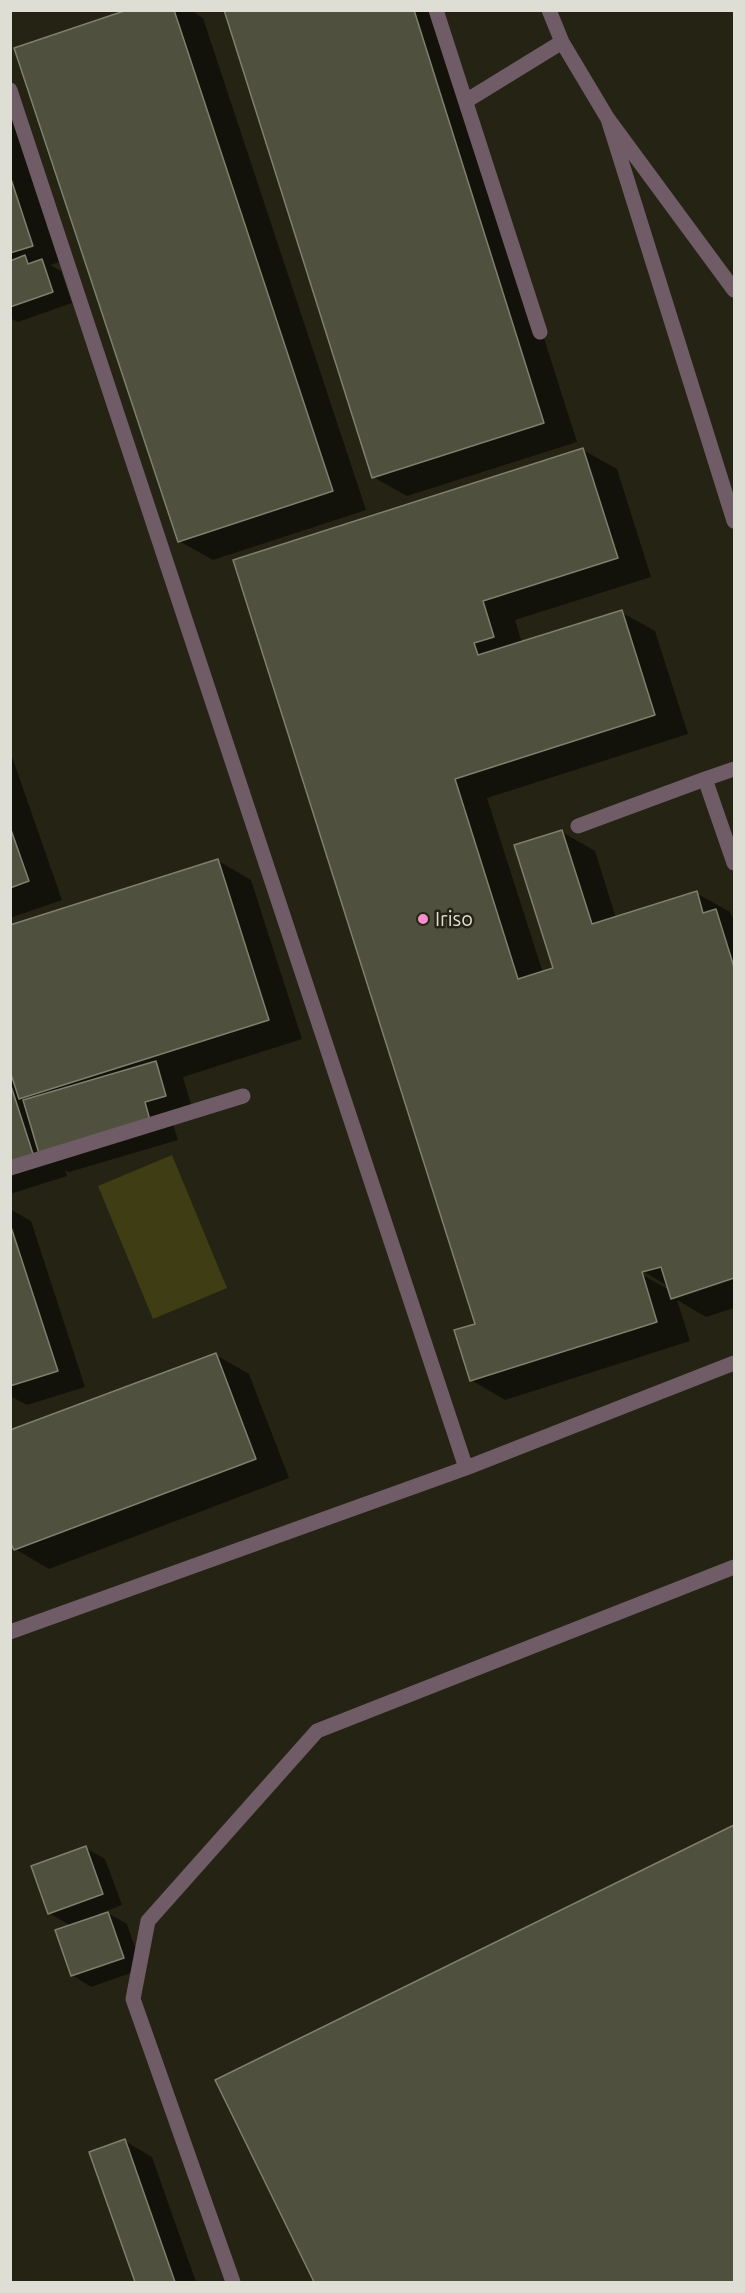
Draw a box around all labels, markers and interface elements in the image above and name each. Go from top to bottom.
place label: Iriso [435,907,473,931]
marker: Iriso [416,912,430,926]

